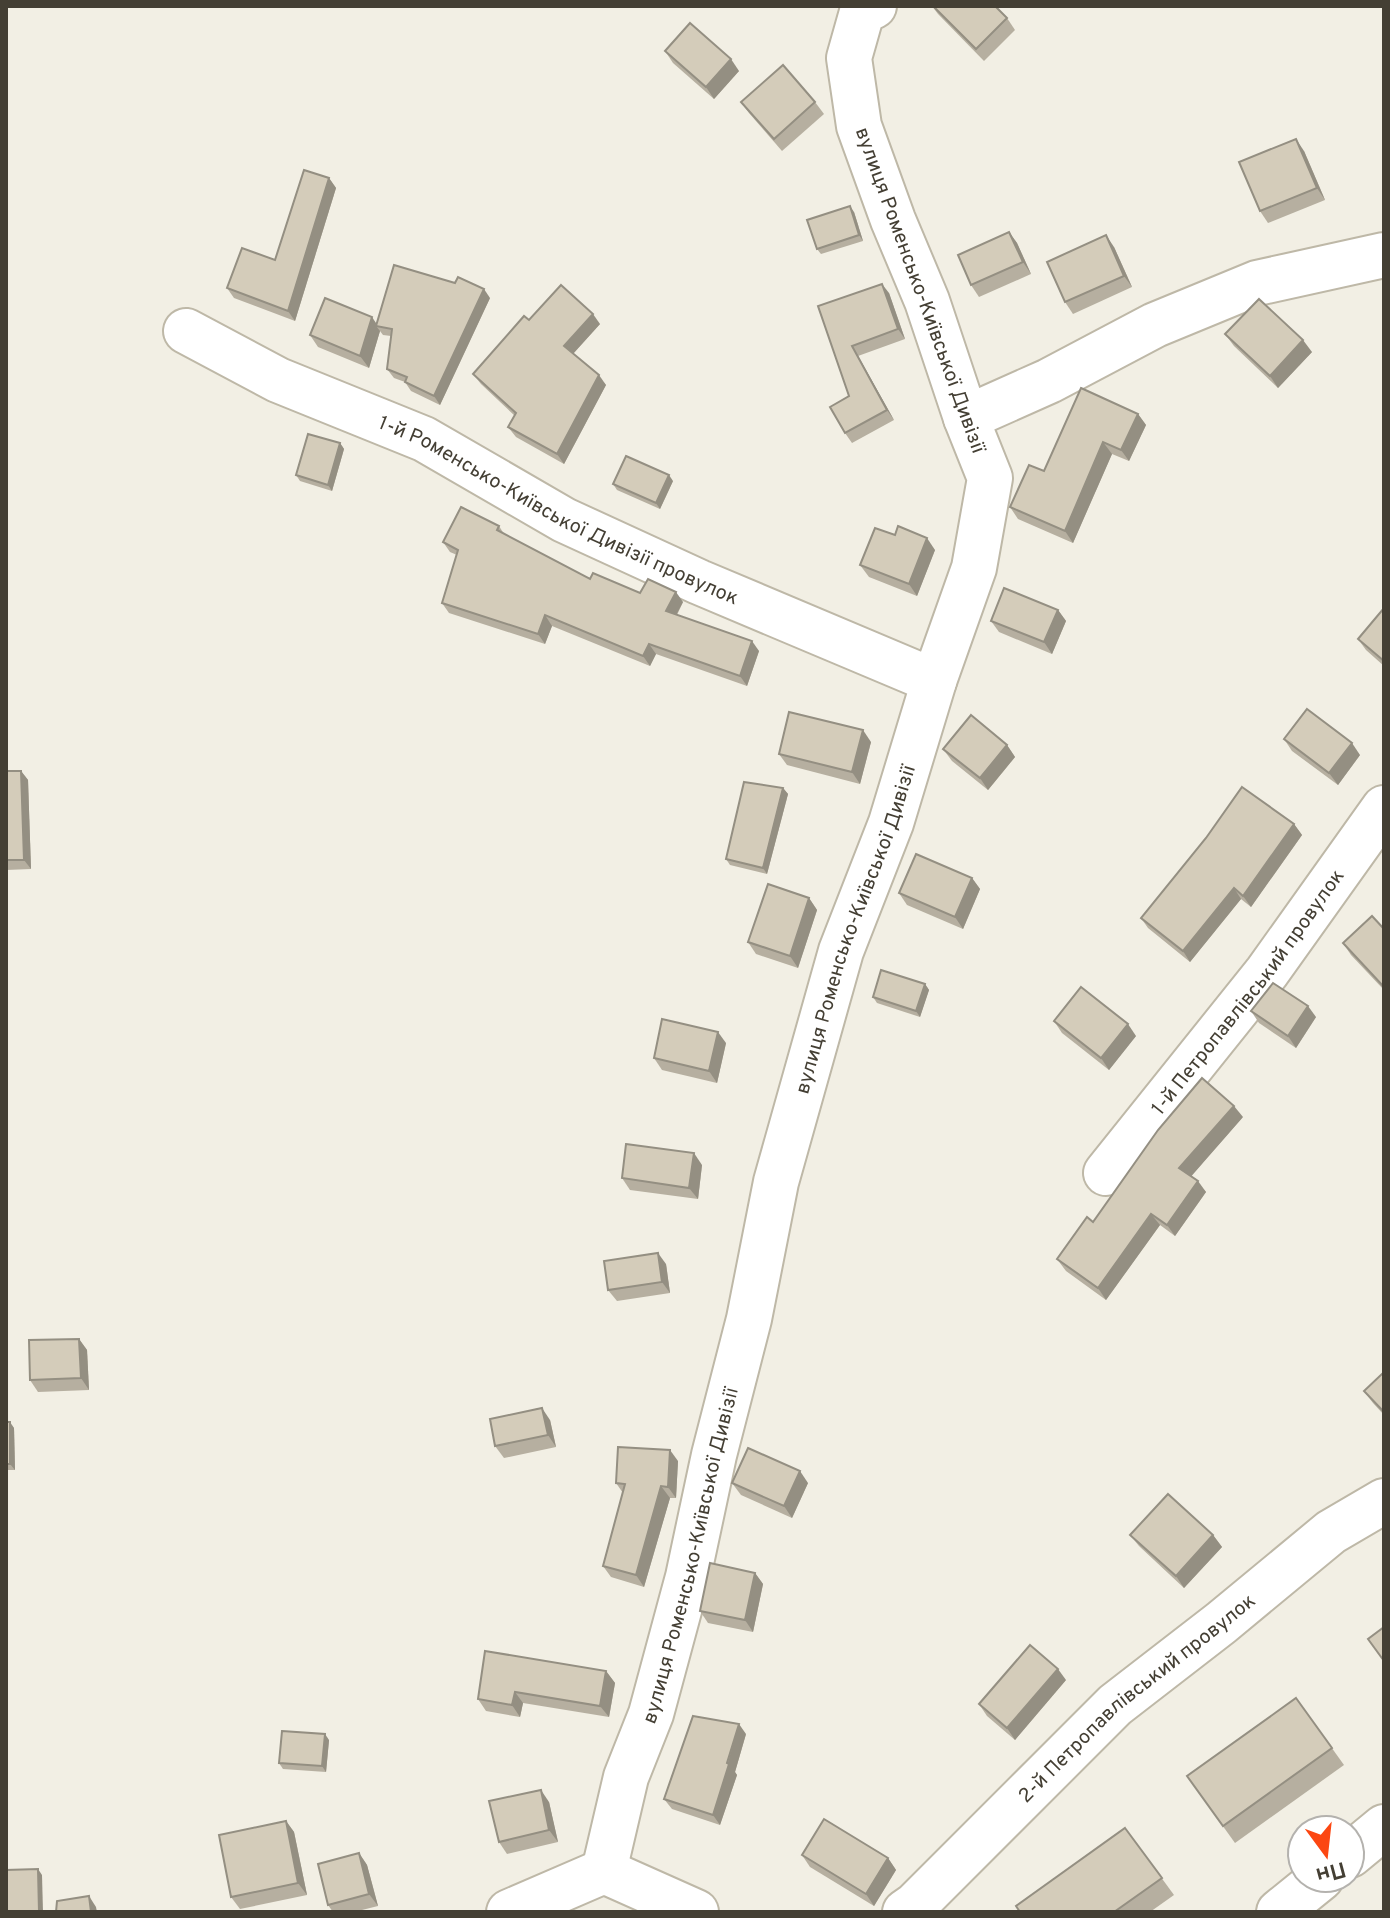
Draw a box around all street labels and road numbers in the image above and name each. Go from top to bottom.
street label: вулиця Роменсько-Київської Дивізії [848,124,991,458]
street label: 1-й Роменсько-Київської Дивізії провулок [374,411,742,612]
street label: вулиця Роменсько-Київської Дивізії [790,761,923,1097]
street label: 1-й Петропавлівський провулок [1146,865,1351,1121]
street label: вулиця Роменсько-Київської Дивізії [637,1384,746,1728]
street label: 2-й Петропавлівський провулок [1014,1589,1262,1809]

